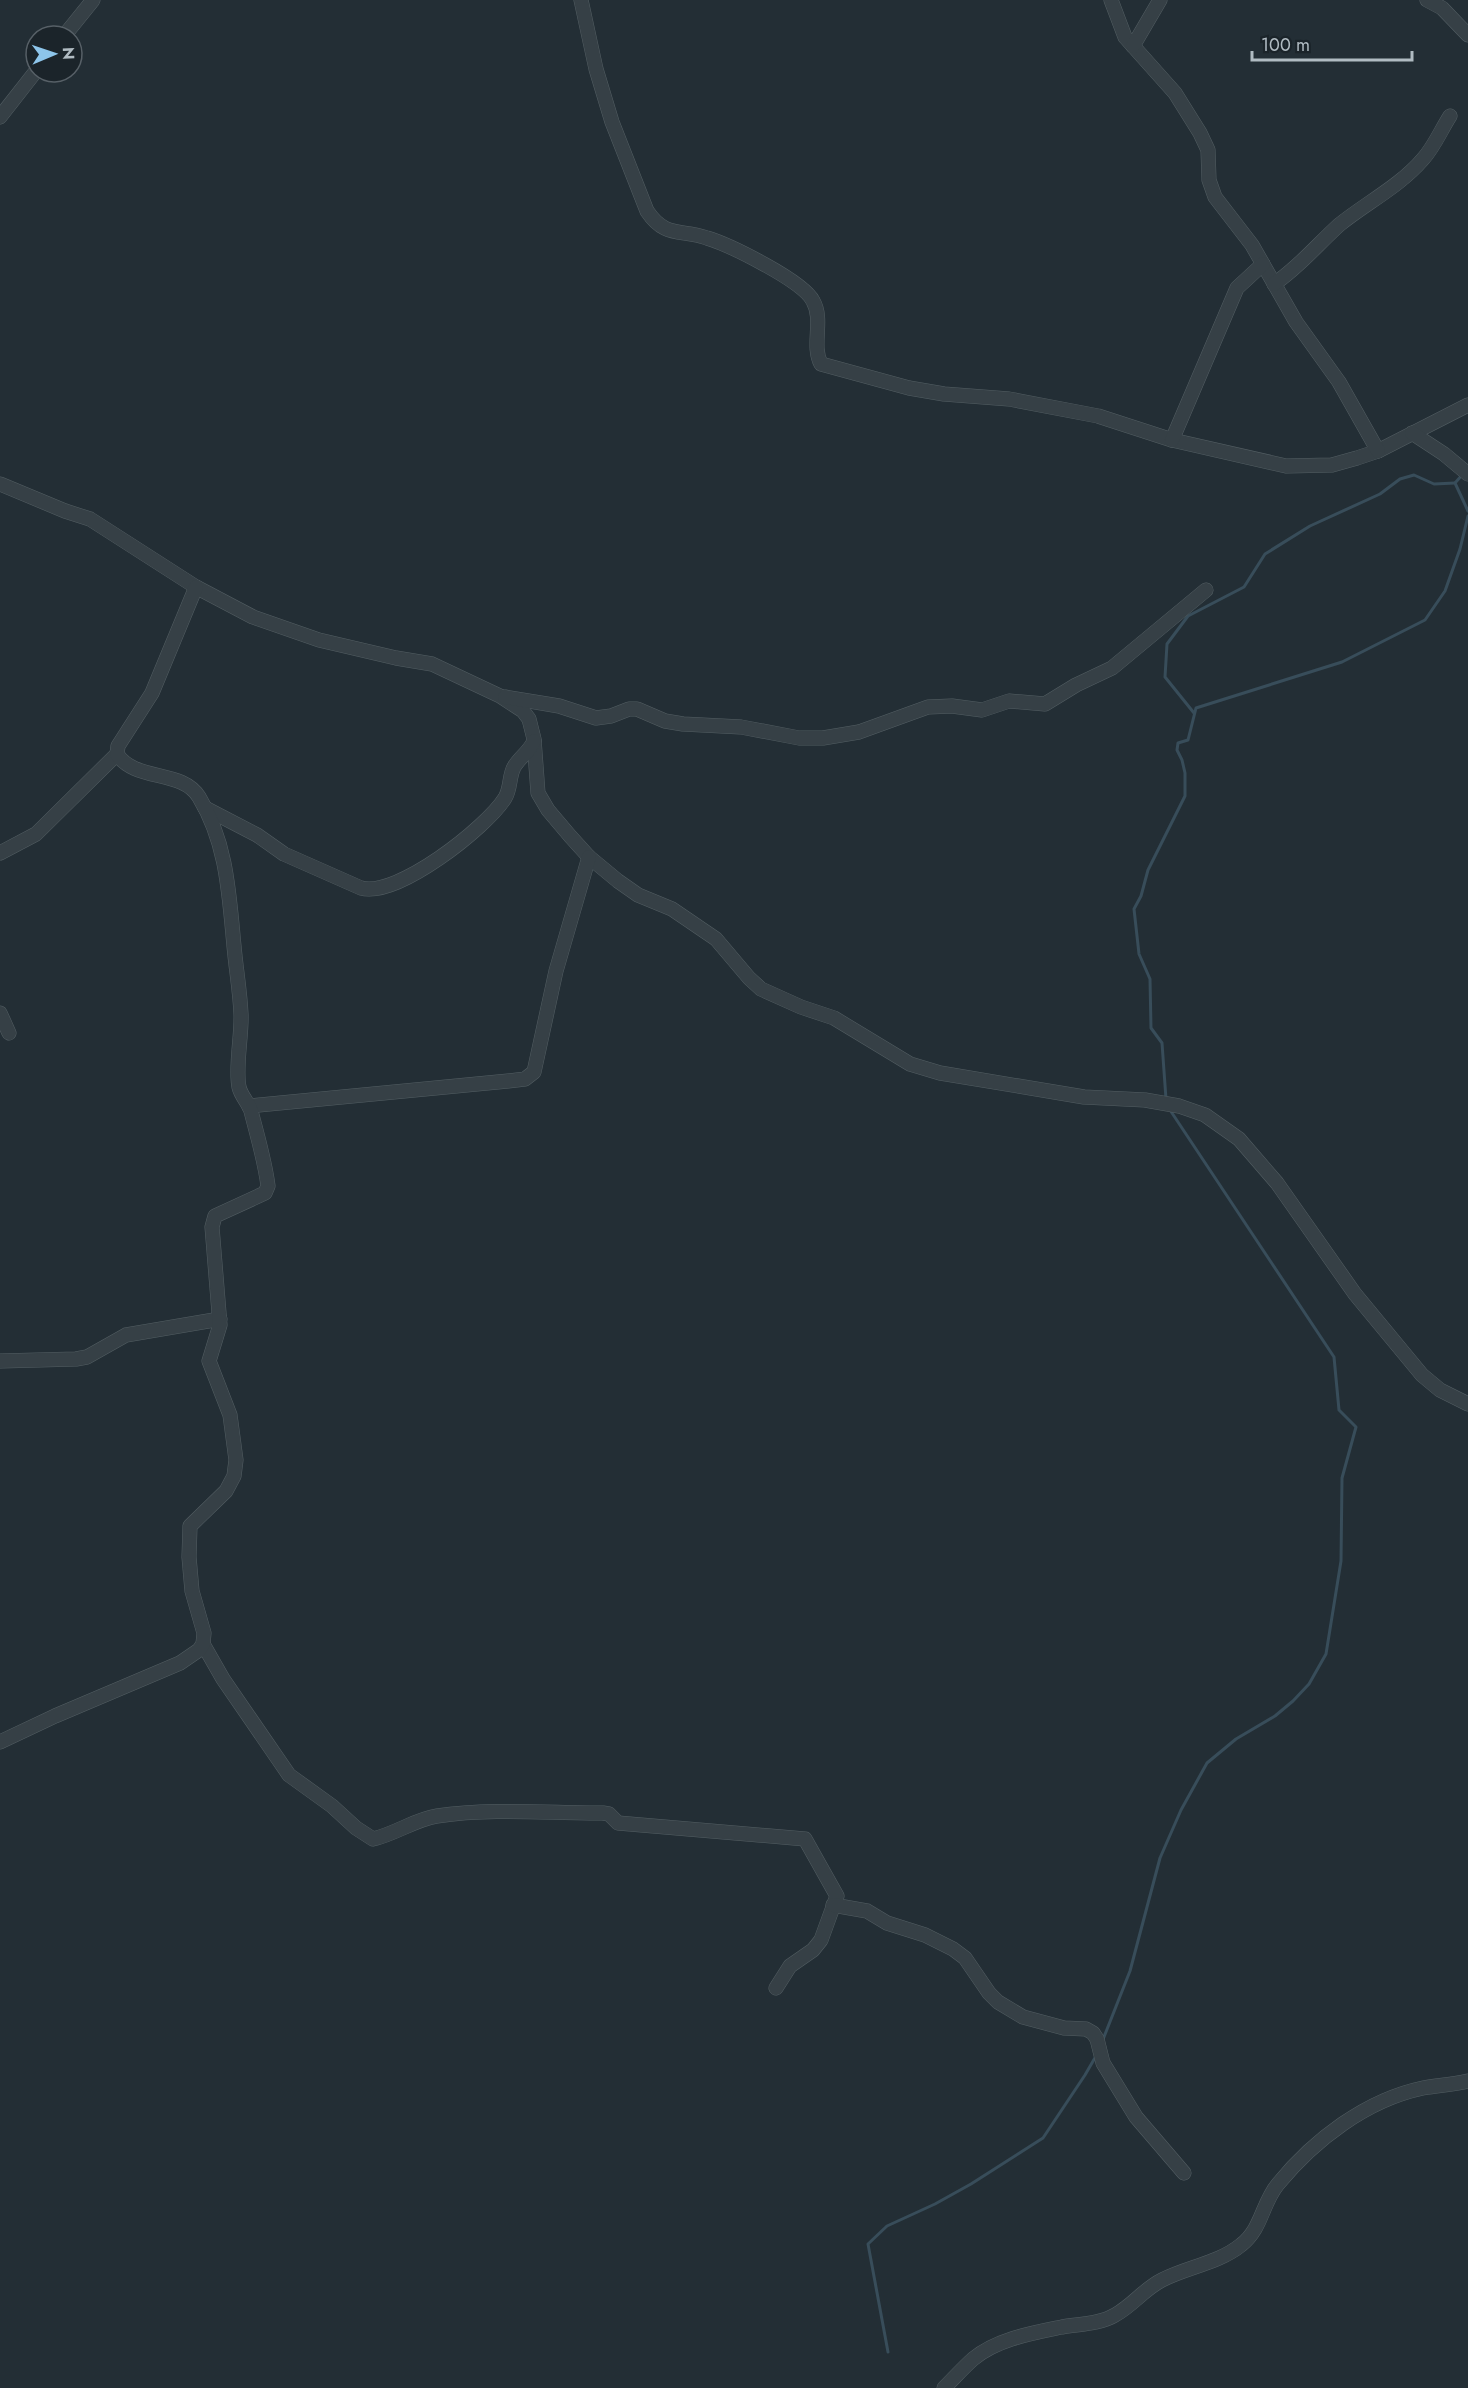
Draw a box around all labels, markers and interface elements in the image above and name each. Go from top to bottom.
north arrow [24,24,84,84]
scale bar [1252,24,1412,62]
text: 100 m [1261,32,1310,58]
text: N [57,47,80,60]

